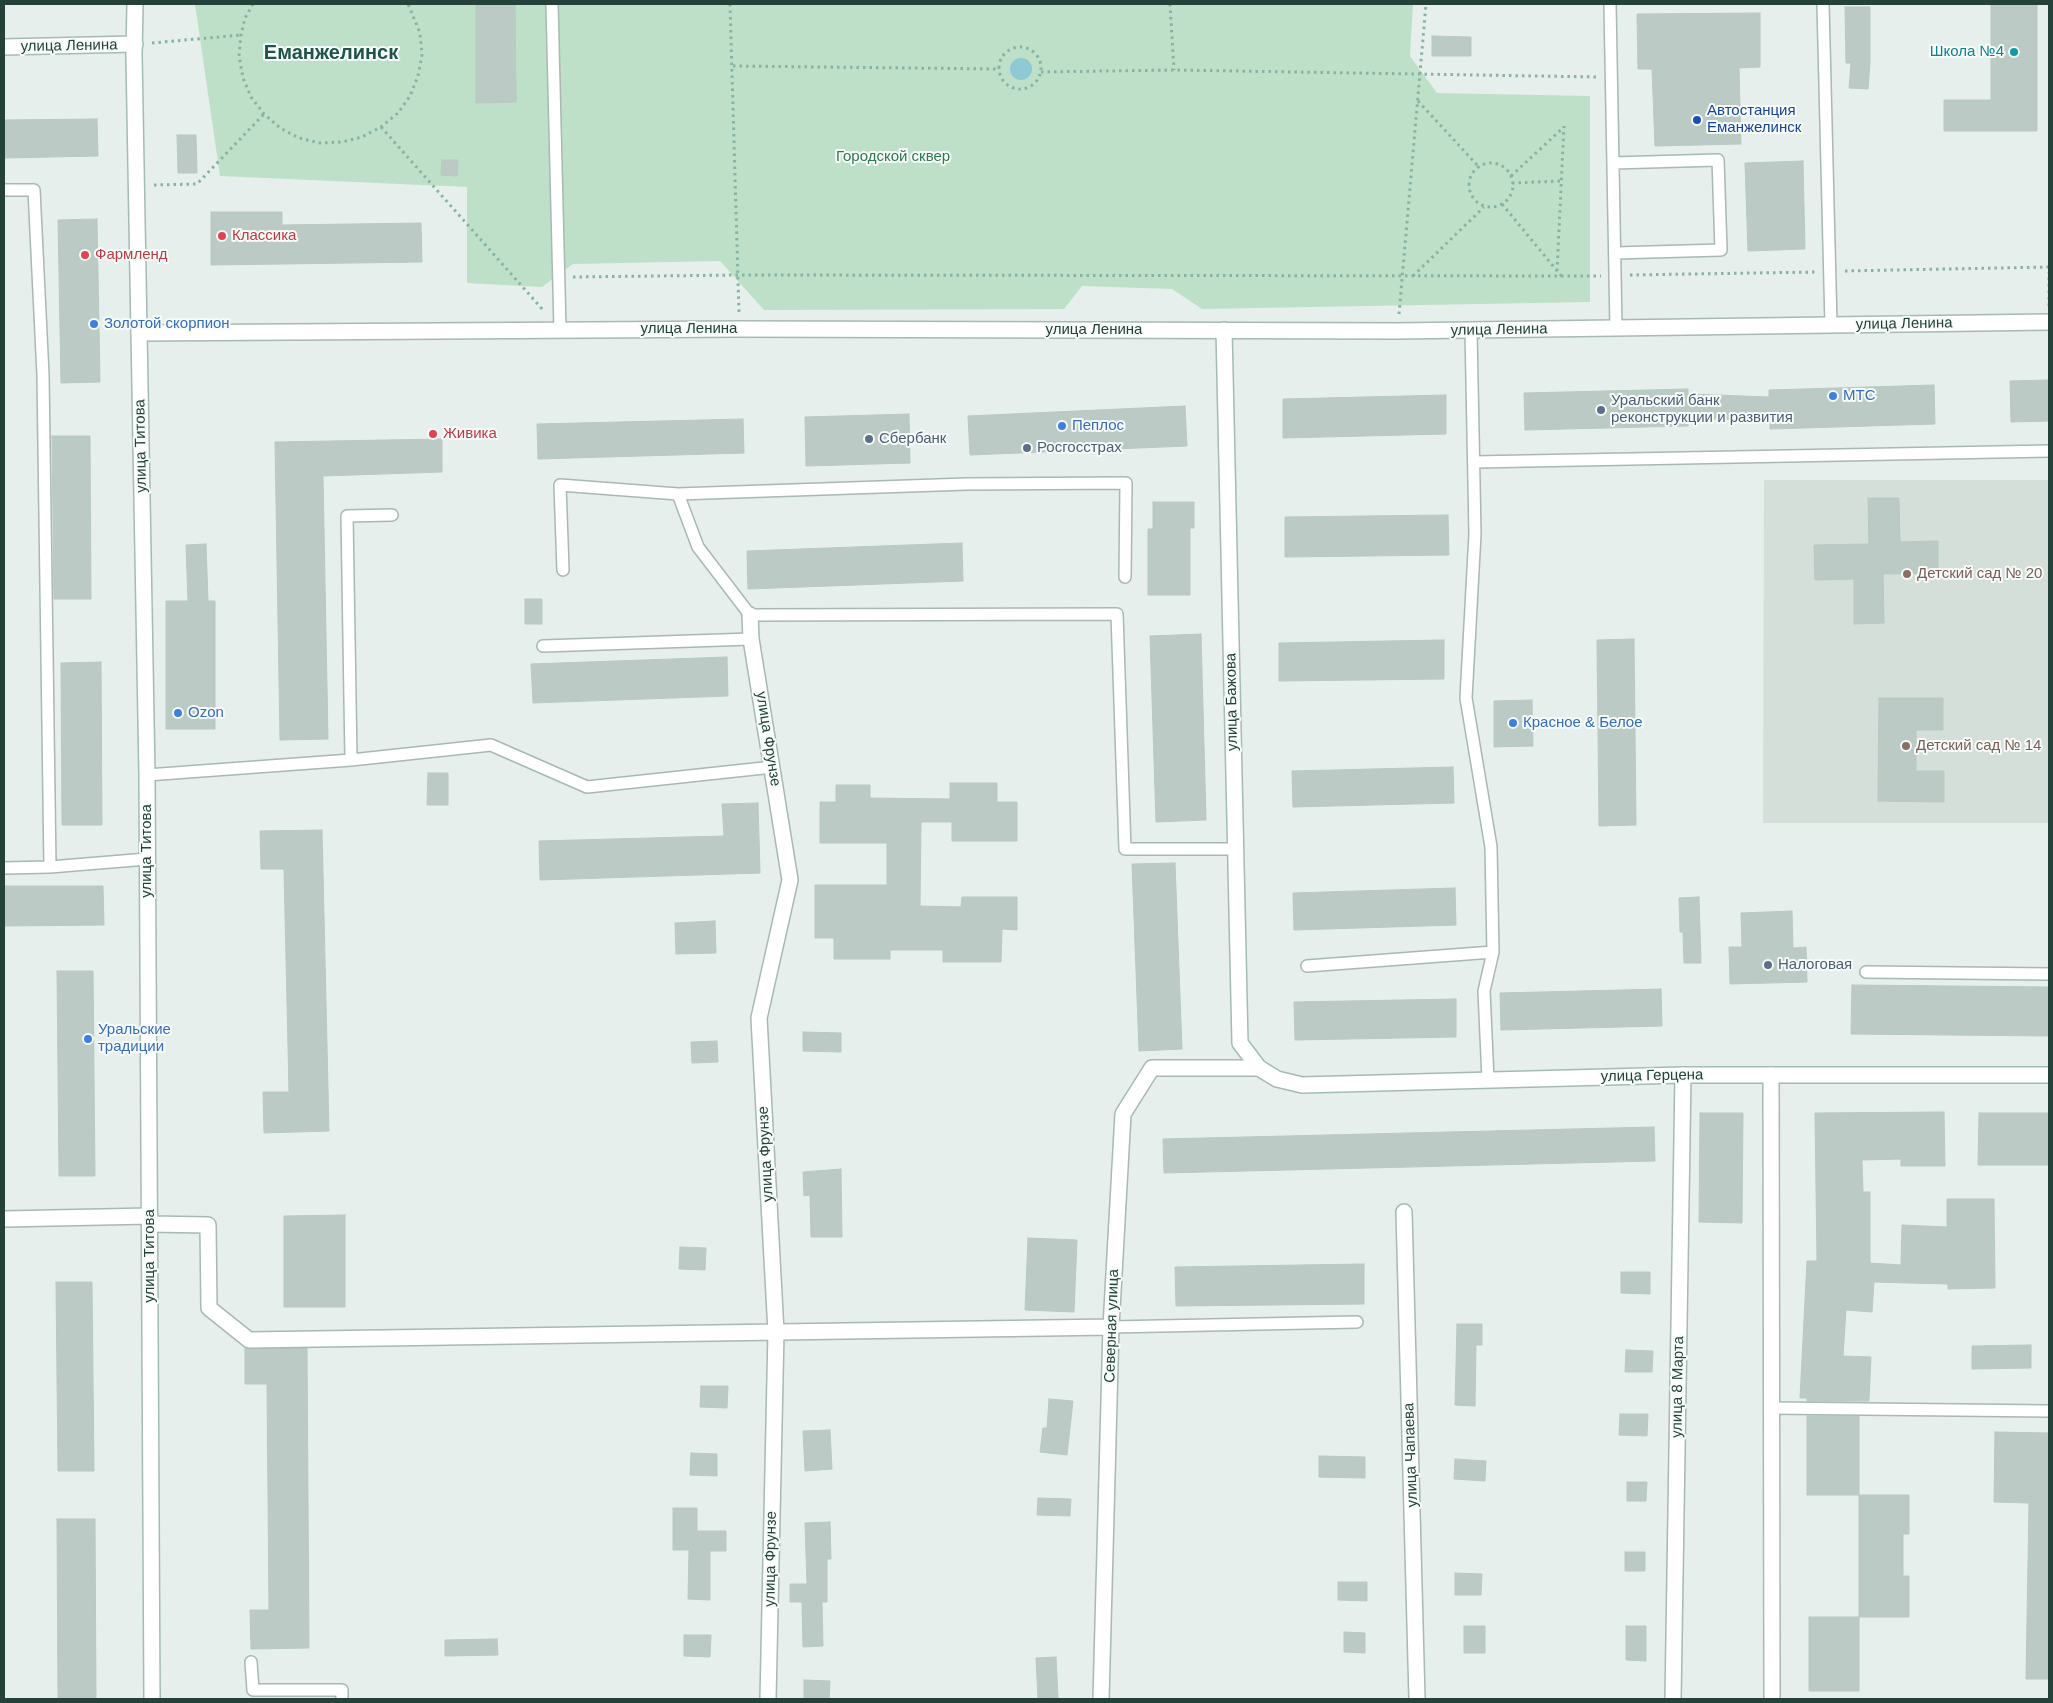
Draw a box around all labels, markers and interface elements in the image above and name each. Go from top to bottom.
street label: улица Ленина [20,36,118,56]
district label: Еманжелинск [264,41,398,65]
place label: Школа №4 [1930,43,2004,61]
marker: Школа №4 [2008,46,2020,58]
place label: Автостанция Еманжелинск [1707,102,1801,137]
marker: Автостанция Еманжелинск [1691,114,1703,126]
park label: Городской сквер [836,148,950,166]
place label: Классика [232,227,296,245]
marker: Классика [216,230,228,242]
place label: Фармленд [95,246,168,264]
marker: Фармленд [79,249,91,261]
street label: улица Ленина [1855,314,1953,334]
place label: Золотой скорпион [104,315,230,333]
marker: Золотой скорпион [88,318,100,330]
street label: улица Ленина [641,320,737,338]
street label: улица Ленина [1450,320,1548,340]
street label: улица Ленина [1046,321,1142,339]
place label: МТС [1843,387,1875,405]
marker: МТС [1827,390,1839,402]
place label: Уральский банк реконструкции и развития [1611,392,1793,427]
street label: улица Титова [131,399,151,493]
marker: Уральский банк реконструкции и развития [1595,404,1607,416]
place label: Пеплос [1072,417,1124,435]
marker: Пеплос [1056,420,1068,432]
place label: Живика [443,425,497,443]
marker: Живика [427,428,439,440]
place label: Сбербанк [879,430,946,448]
marker: Сбербанк [863,433,875,445]
place label: Росгосстрах [1037,439,1122,457]
marker: Росгосстрах [1021,442,1033,454]
place label: Детский сад № 20 [1917,565,2042,583]
marker: Детский сад № 20 [1901,568,1913,580]
street label: улица Бажова [1222,653,1242,751]
street label: улица Фрунзе [752,690,784,788]
place label: Ozon [188,704,224,722]
marker: Ozon [172,707,184,719]
place label: Красное & Белое [1523,714,1643,732]
marker: Красное & Белое [1507,717,1519,729]
place label: Детский сад № 14 [1916,737,2041,755]
marker: Детский сад № 14 [1900,740,1912,752]
street label: улица Титова [138,804,156,898]
place label: Налоговая [1778,956,1852,974]
marker: Налоговая [1762,959,1774,971]
place label: Уральские традиции [98,1021,171,1056]
marker: Уральские традиции [82,1033,94,1045]
street label: улица Герцена [1601,1066,1703,1086]
street label: улица Фрунзе [755,1106,777,1202]
street label: улица Титова [141,1209,159,1303]
street label: Северная улица [1101,1269,1123,1383]
street label: улица 8 Марта [1668,1336,1688,1438]
street label: улица Чапаева [1400,1402,1422,1508]
street label: улица Фрунзе [761,1511,781,1607]

